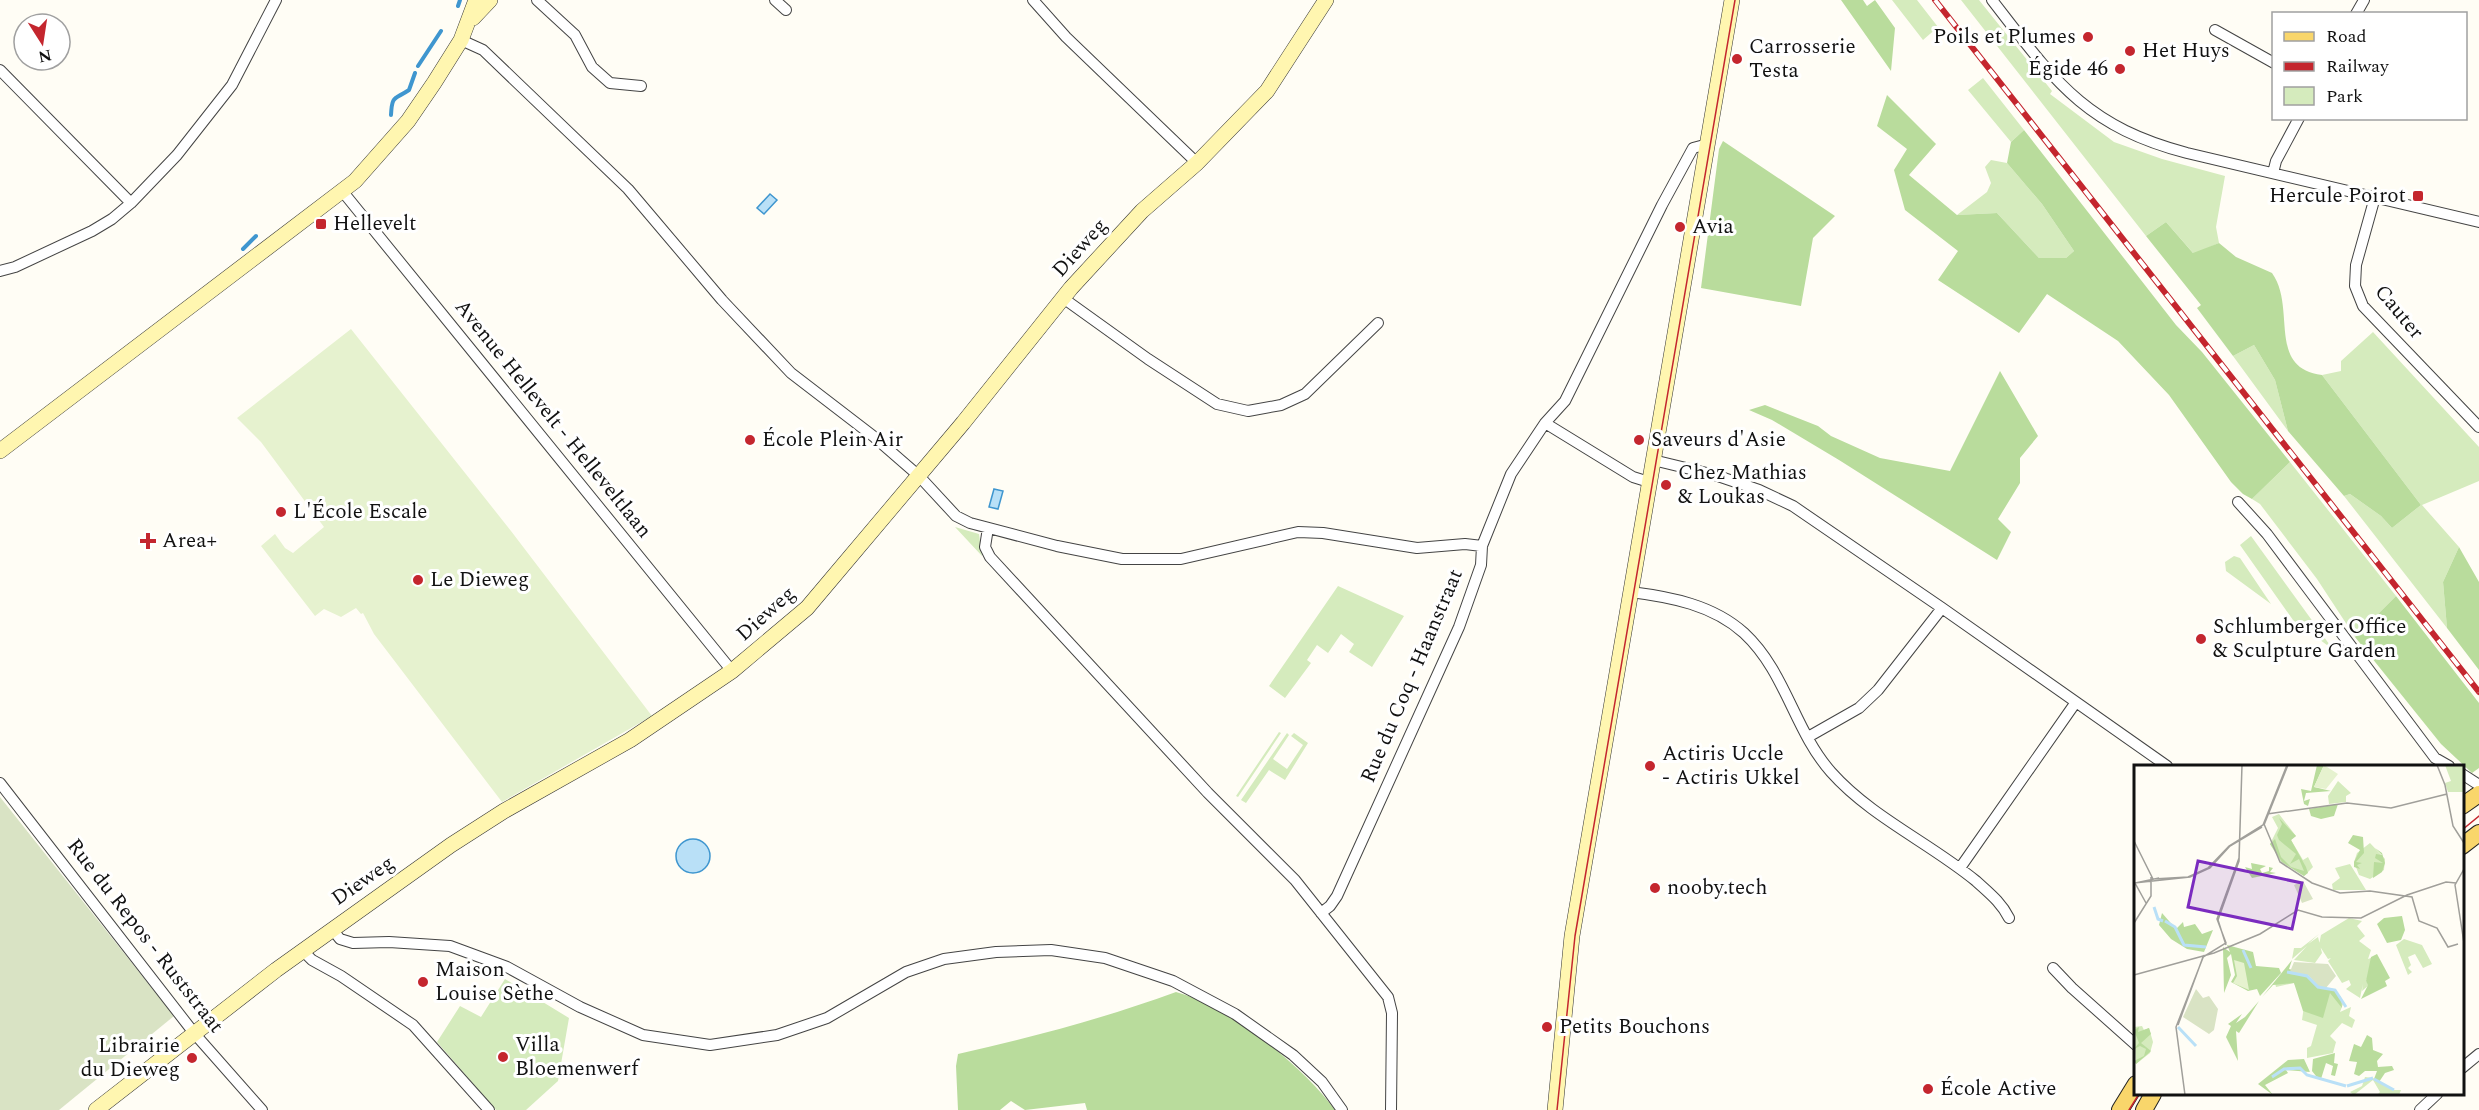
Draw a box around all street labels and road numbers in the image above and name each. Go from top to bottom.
street label: Dieweg [1045,211,1115,285]
street label: Cauter [2366,277,2432,347]
street label: Avenue Hellevelt - Helleveltlaan [446,293,660,545]
street label: Rue du Coq - Haanstraat [1352,564,1472,788]
street label: Dieweg [729,579,803,649]
street label: Rue du Repos - Ruststraat [59,832,231,1040]
street label: Dieweg [325,848,401,914]

